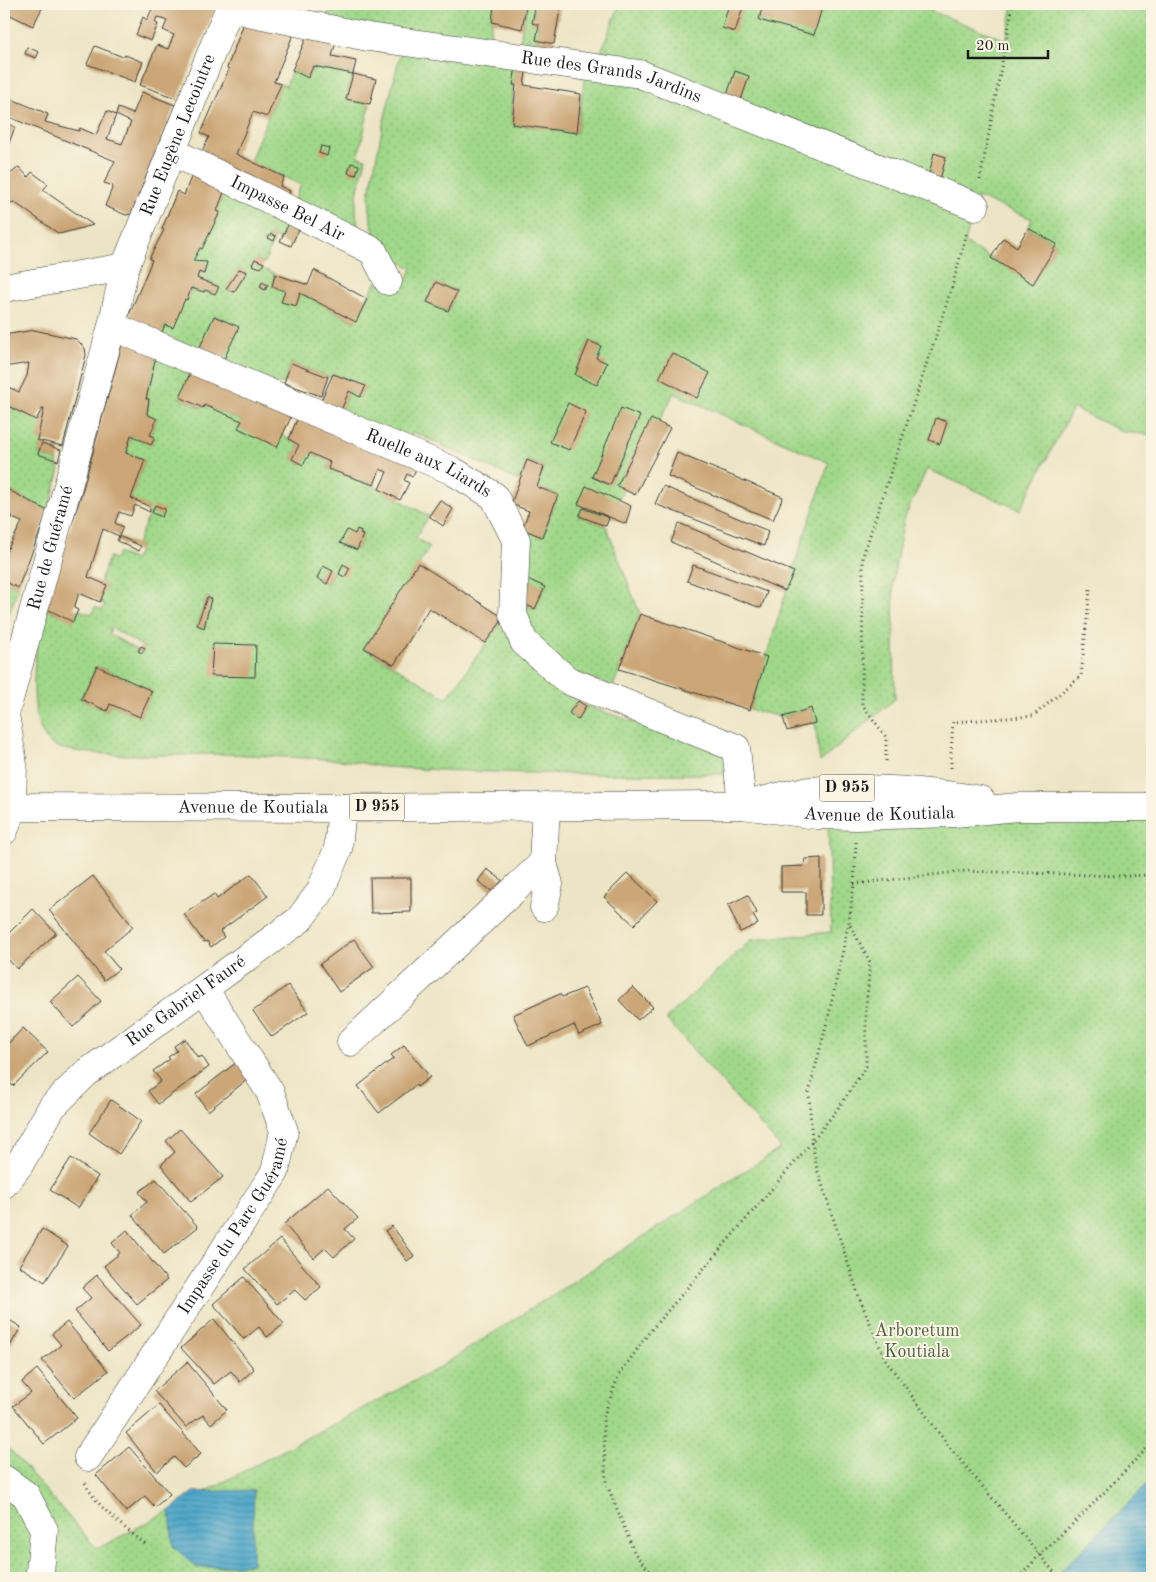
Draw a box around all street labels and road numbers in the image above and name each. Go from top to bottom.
street label: Rue des Grands Jardins [520,49,704,106]
street label: Rue Eugène Lecointre [138,52,219,219]
street label: Impasse Bel Air [227,173,348,245]
street label: Ruelle aux Liards [363,426,495,501]
street label: Rue de Guéramé [25,484,76,612]
road number: D 955 [820,774,874,801]
road number: D 955 [350,794,404,820]
street label: Avenue de Koutiala [177,799,329,817]
street label: Avenue de Koutiala [803,804,955,825]
street label: Rue Gabriel Fauré [123,952,249,1050]
street label: Impasse du Parc Guéramé [175,1136,291,1318]

